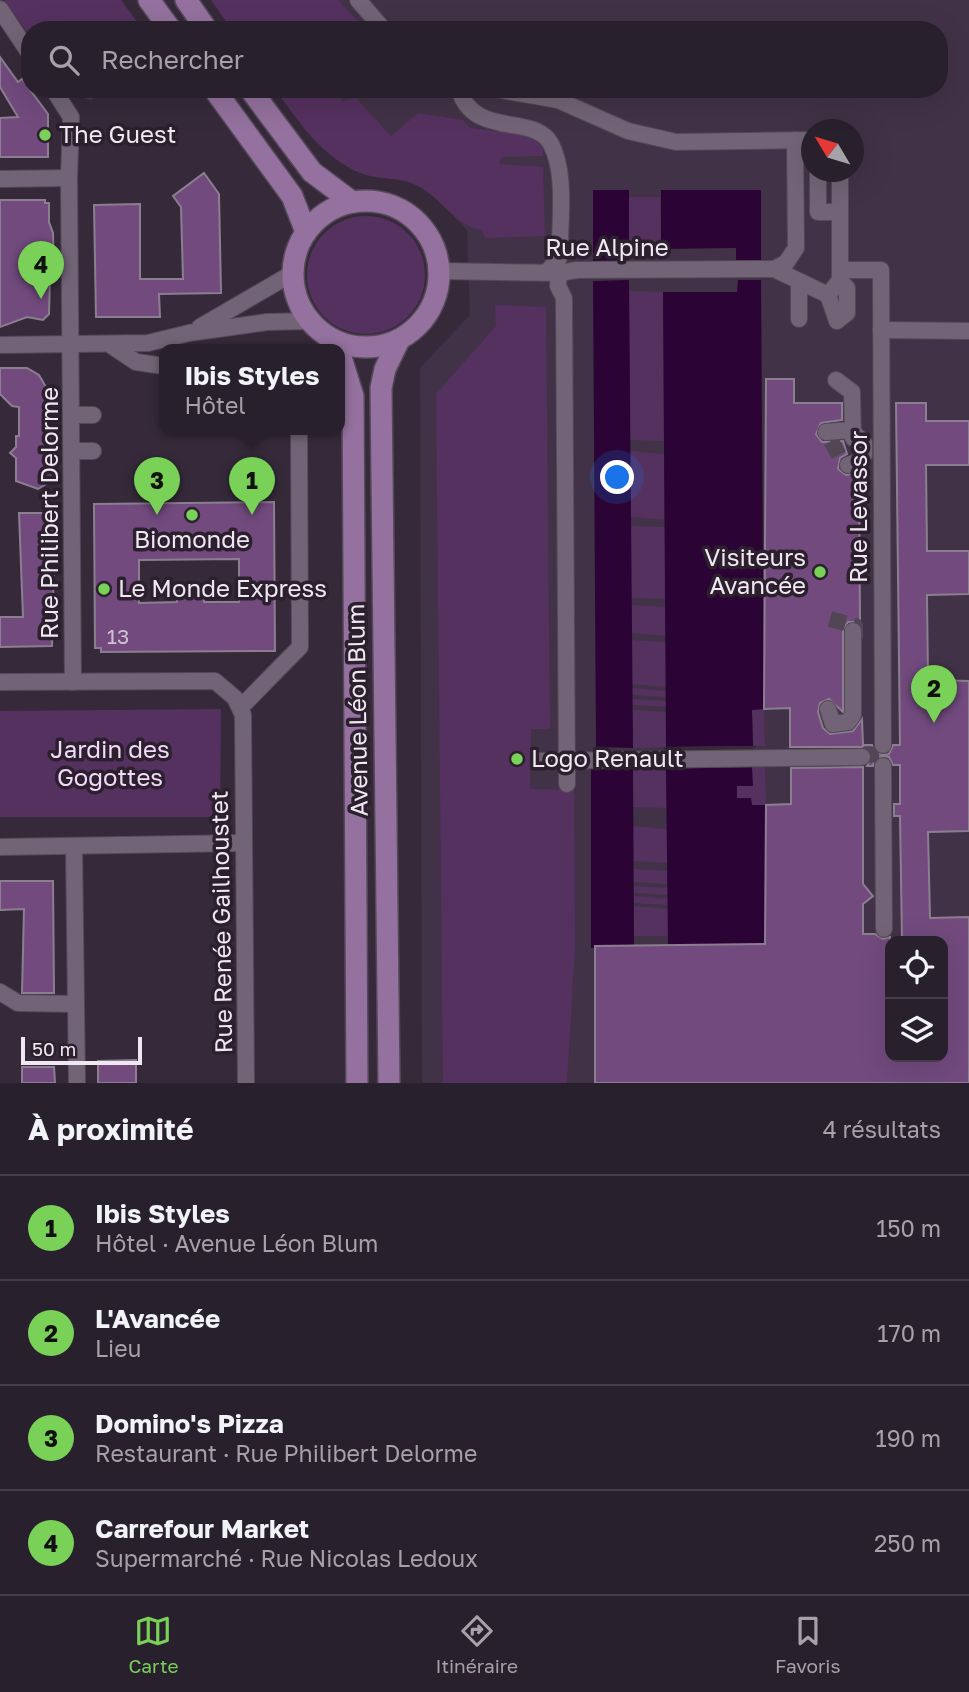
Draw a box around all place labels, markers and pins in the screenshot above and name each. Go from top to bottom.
place label: The Guest [59,119,176,148]
marker: The Guest [37,127,53,143]
pin: 4 [18,241,64,299]
pin: 3 [134,457,180,515]
pin: 1 [229,457,275,515]
marker: Biomonde [184,507,200,523]
place label: Biomonde [134,524,250,553]
place label: Visiteurs Avancée [704,542,806,599]
marker: Visiteurs Avancée [812,564,828,580]
place label: Le Monde Express [118,573,327,602]
marker: Le Monde Express [96,581,112,597]
pin: 2 [911,665,957,723]
place label: Logo Renault [531,743,684,772]
marker: Logo Renault [509,751,525,767]

